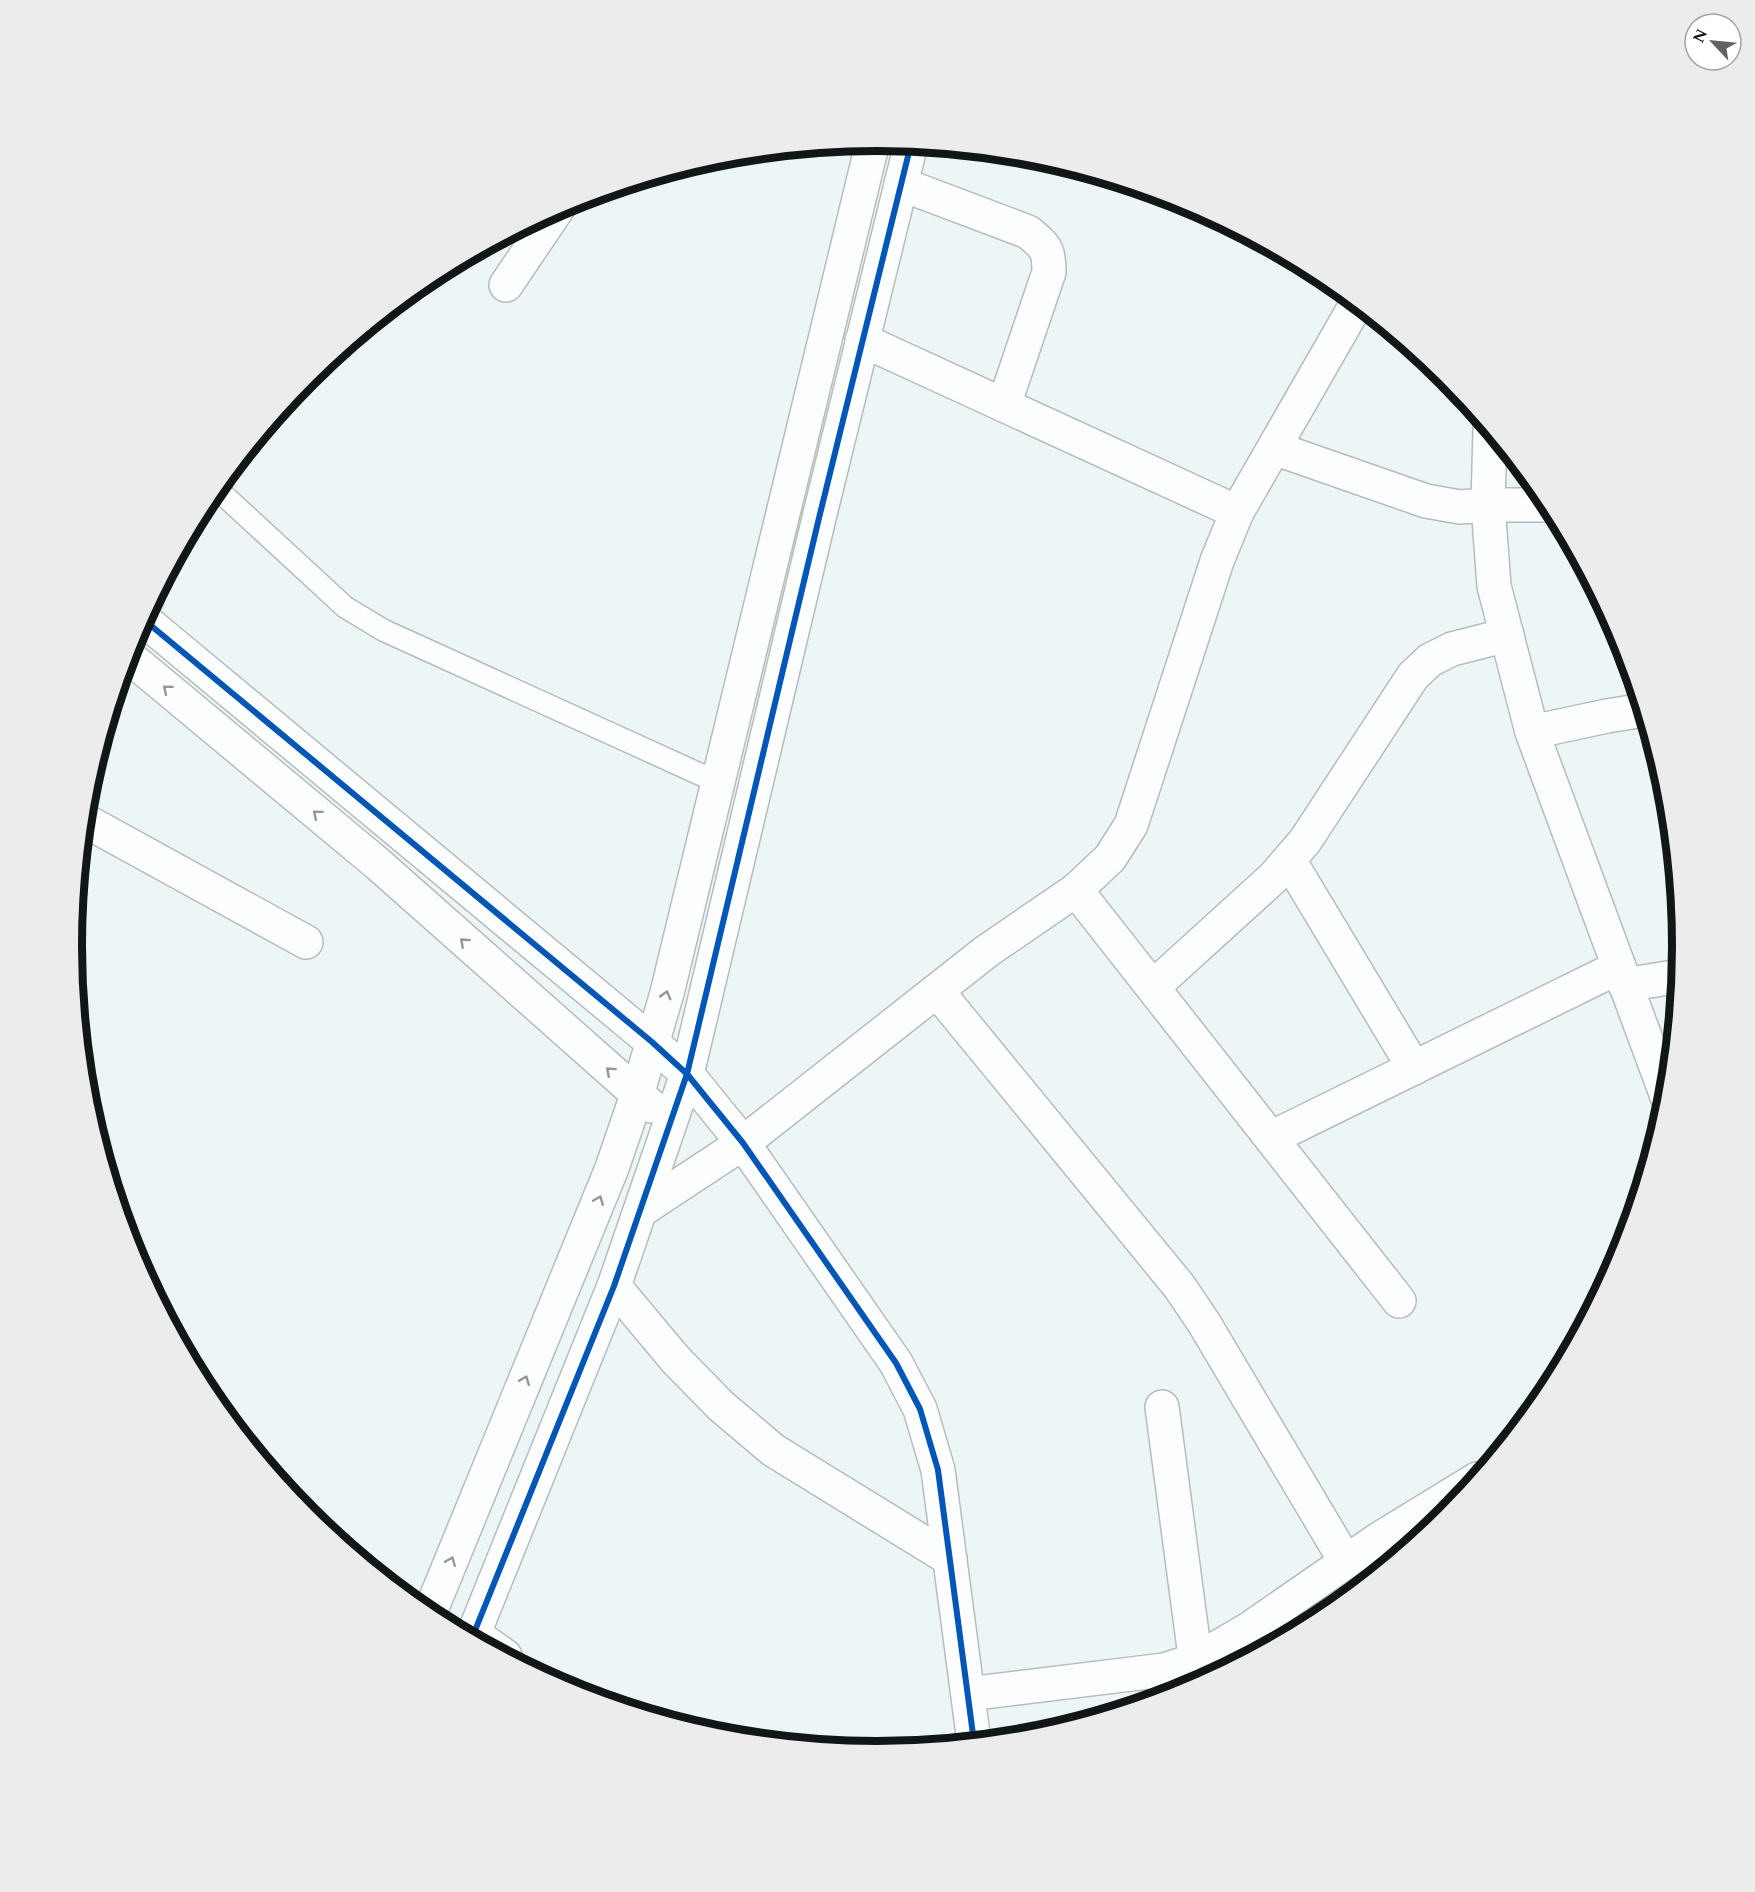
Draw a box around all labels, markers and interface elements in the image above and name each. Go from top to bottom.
north arrow [1683,12,1743,72]
text: N [1687,25,1714,47]
one-way arrow [163,685,174,696]
one-way arrow [313,810,324,821]
one-way arrow [460,938,471,949]
one-way arrow [659,990,671,1001]
one-way arrow [606,1067,617,1078]
one-way arrow [592,1195,604,1206]
one-way arrow [518,1376,530,1387]
one-way arrow [444,1556,456,1567]

